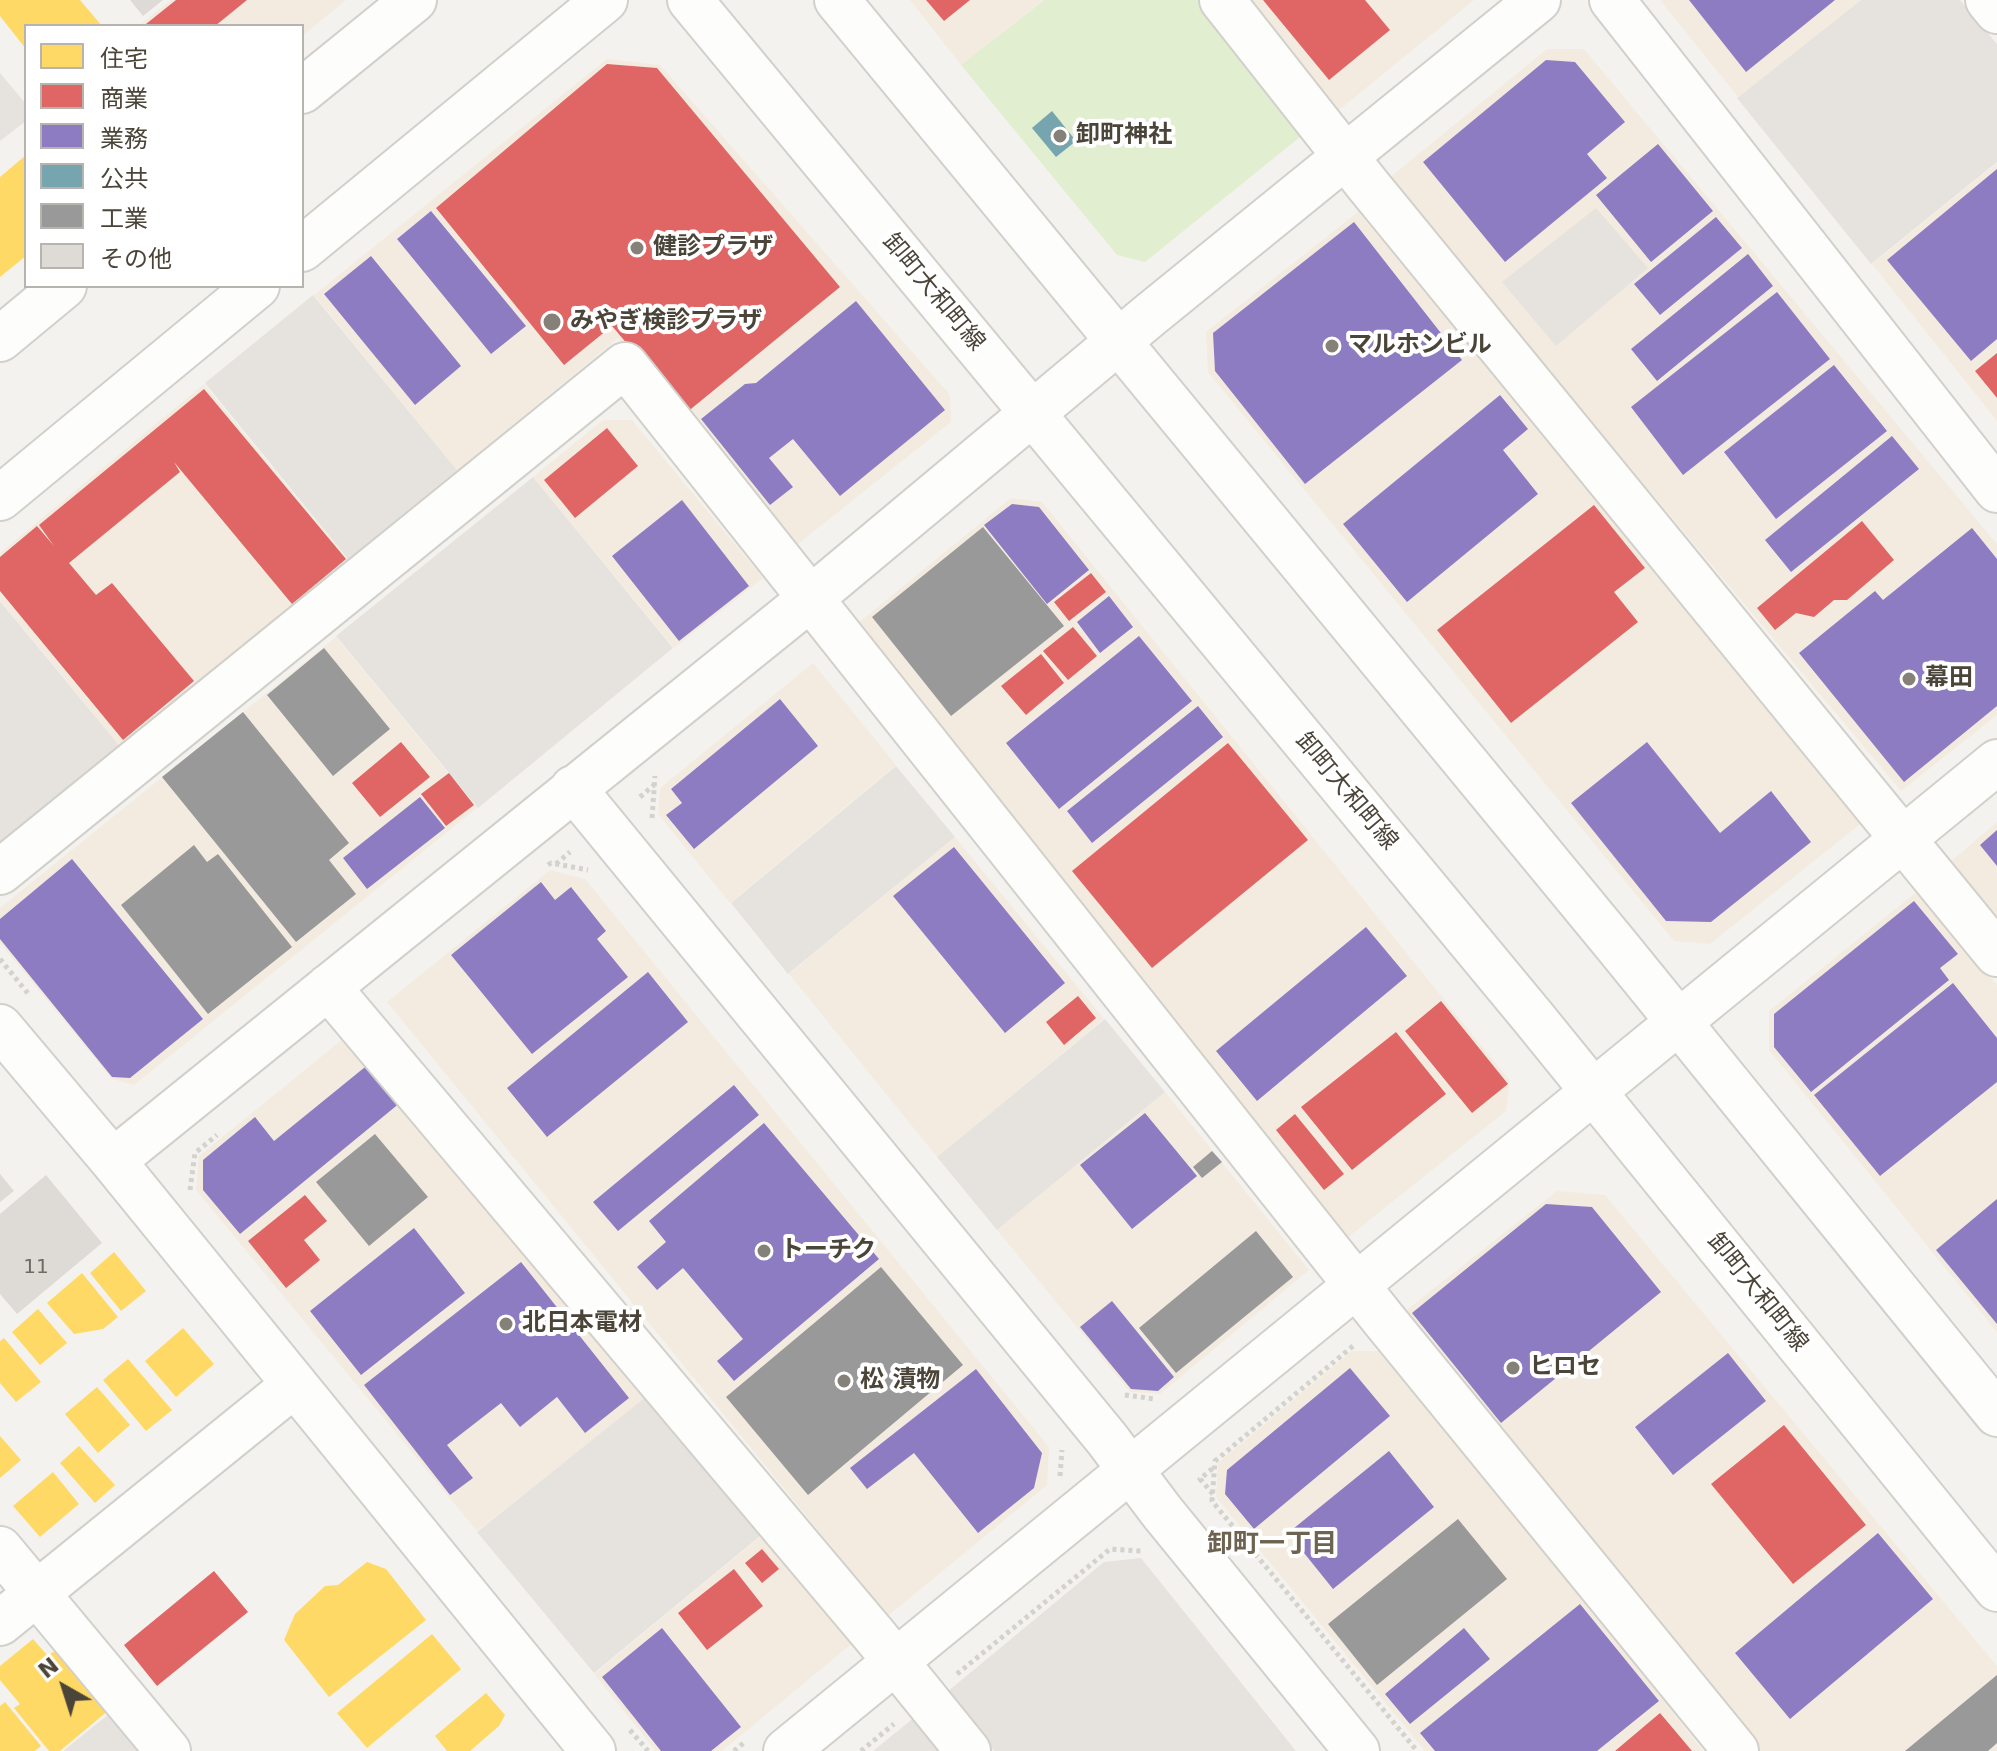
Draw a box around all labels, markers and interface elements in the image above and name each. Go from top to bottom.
legend [24,24,304,288]
text: 住宅 [100,45,148,73]
text: 商業 [100,85,148,113]
place label: 卸町神社 [1076,122,1172,150]
text: 業務 [100,125,148,153]
marker: 卸町神社 [1051,127,1069,145]
text: 公共 [100,165,148,193]
text: 工業 [100,205,148,233]
street label: 卸町大和町線 [876,229,990,357]
place label: 健診プラザ [653,234,773,262]
marker: 健診プラザ [628,239,646,257]
text: その他 [100,245,172,273]
place label: みやぎ検診プラザ [570,308,762,336]
marker: みやぎ検診プラザ [541,311,563,333]
place label: マルホンビル [1348,332,1492,360]
marker: マルホンビル [1323,337,1341,355]
place label: 幕田 [1925,665,1973,693]
marker: 幕田 [1900,670,1918,688]
street label: 卸町大和町線 [1289,728,1403,856]
street label: 卸町大和町線 [1700,1228,1814,1358]
place label: トーチク [780,1237,876,1265]
marker: トーチク [755,1242,773,1260]
house number: 11 [23,1256,49,1280]
place label: 北日本電材 [522,1310,642,1338]
marker: 北日本電材 [497,1315,515,1333]
place label: ヒロセ [1529,1354,1601,1382]
marker: ヒロセ [1504,1359,1522,1377]
place label: 松 漬物 [860,1367,940,1395]
marker: 松 漬物 [835,1372,853,1390]
district label: 卸町一丁目 [1207,1529,1337,1561]
north arrow [24,1647,104,1727]
text: N [34,1652,64,1683]

